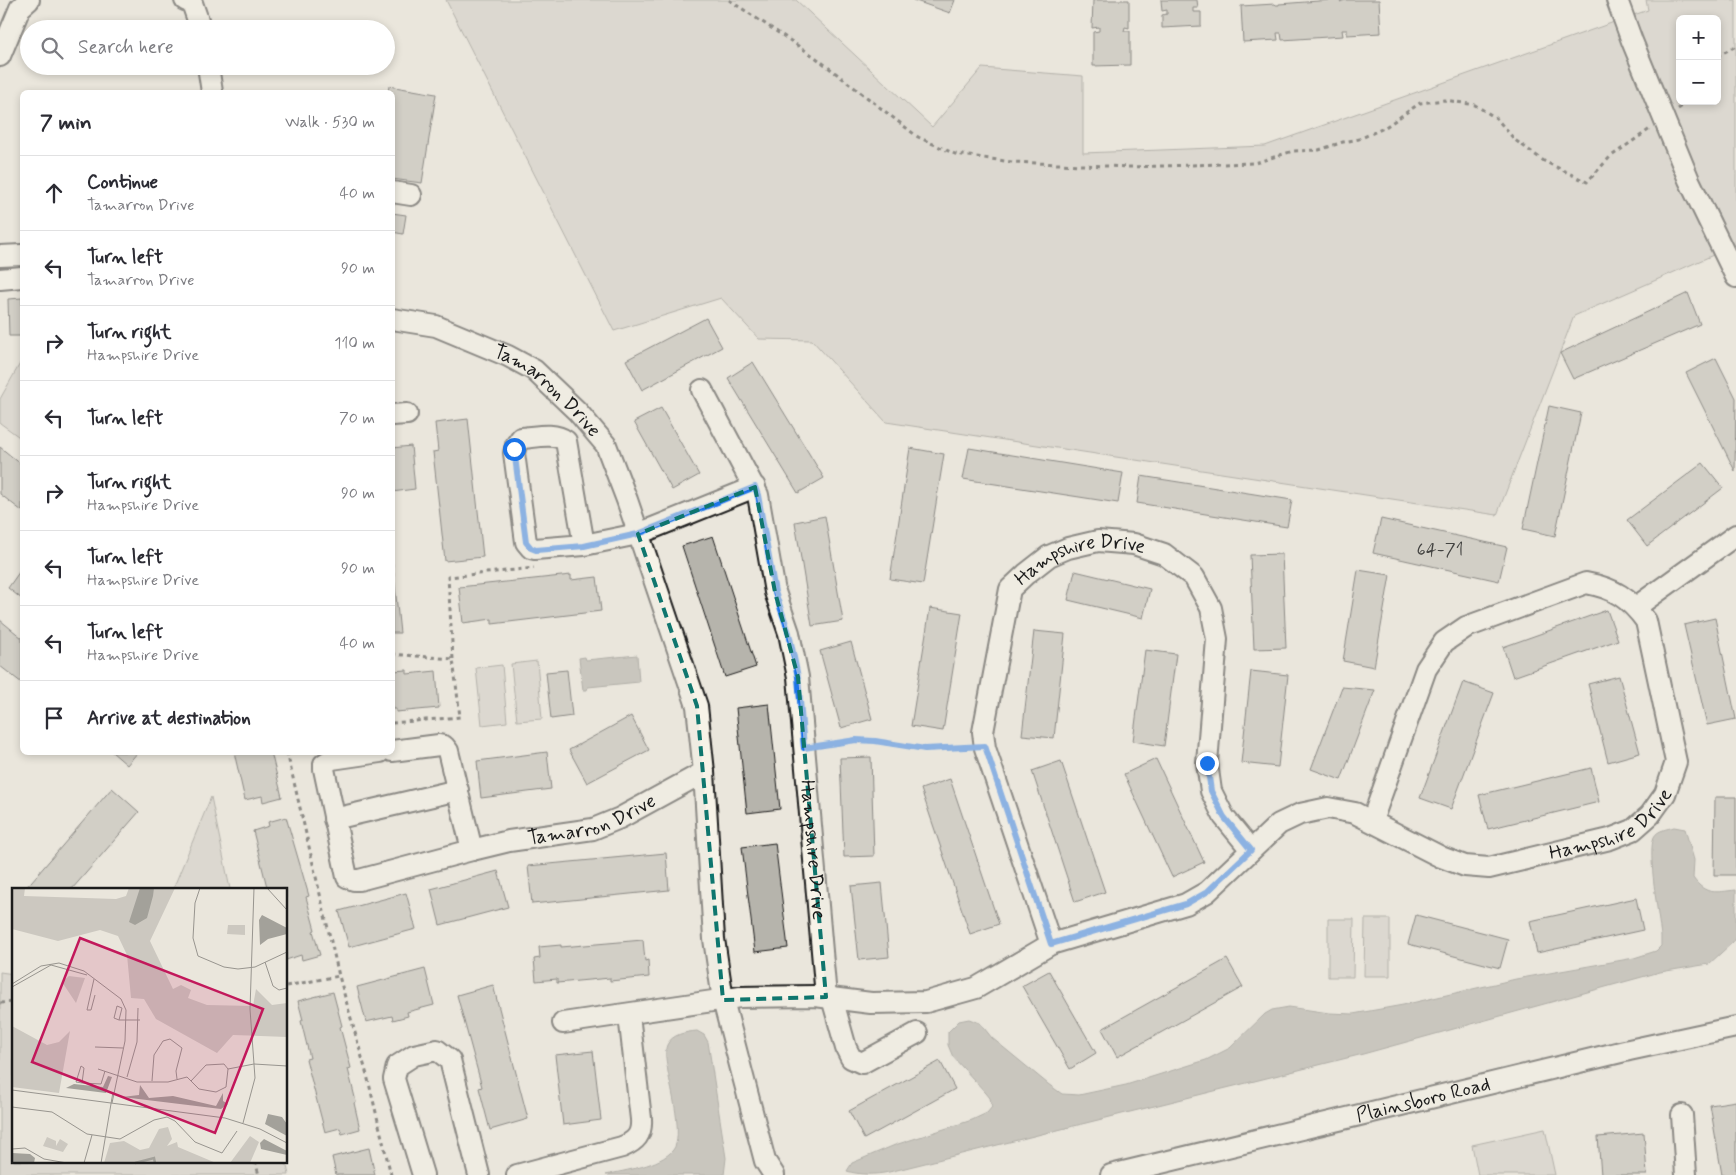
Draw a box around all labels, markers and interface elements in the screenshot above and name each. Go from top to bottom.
map controls [1676,15,1721,105]
button: + [1676,15,1721,60]
search box [20,20,395,75]
icon: search [38,34,66,62]
text: Search here [78,35,174,60]
button: − [1676,60,1721,105]
text: 7 min [40,109,92,137]
text: Walk · 530 m [285,112,375,133]
text: Continue [87,170,158,195]
icon: ahead [40,179,68,207]
text: 40 m [339,183,375,204]
text: Tamarron Drive [87,195,194,216]
text: Turn left [87,245,163,270]
icon: left [40,254,68,282]
text: 90 m [341,258,375,279]
text: Tamarron Drive [87,270,194,291]
text: Turn right [87,320,171,345]
icon: right [40,329,68,357]
text: 110 m [334,333,375,354]
street label: Tamarron Drive [489,338,607,443]
text: Hampshire Drive [87,345,199,366]
icon: left [40,404,68,432]
text: Turn left [87,406,163,431]
text: 70 m [339,408,375,429]
route start [503,438,526,461]
text: Turn right [87,470,171,495]
icon: right [40,479,68,507]
text: 90 m [341,483,375,504]
text: Hampshire Drive [87,495,199,516]
street label: Hampshire Drive [1008,527,1150,592]
house number: 64-71 [1417,538,1463,562]
text: Turn left [87,545,163,570]
icon: left [40,554,68,582]
text: 90 m [341,558,375,579]
text: Hampshire Drive [87,570,199,591]
text: Turn left [87,620,163,645]
icon: left [40,629,68,657]
text: 40 m [339,633,375,654]
text: Hampshire Drive [87,645,199,666]
icon: arrive [40,704,68,732]
text: Arrive at destination [87,706,251,731]
route end [1196,752,1219,775]
street label: Hampshire Drive [794,779,833,921]
street label: Hampshire Drive [1546,782,1679,867]
street label: Tamarron Drive [526,787,661,852]
inset map [12,888,288,1162]
street label: Plainsboro Road [1353,1070,1493,1129]

